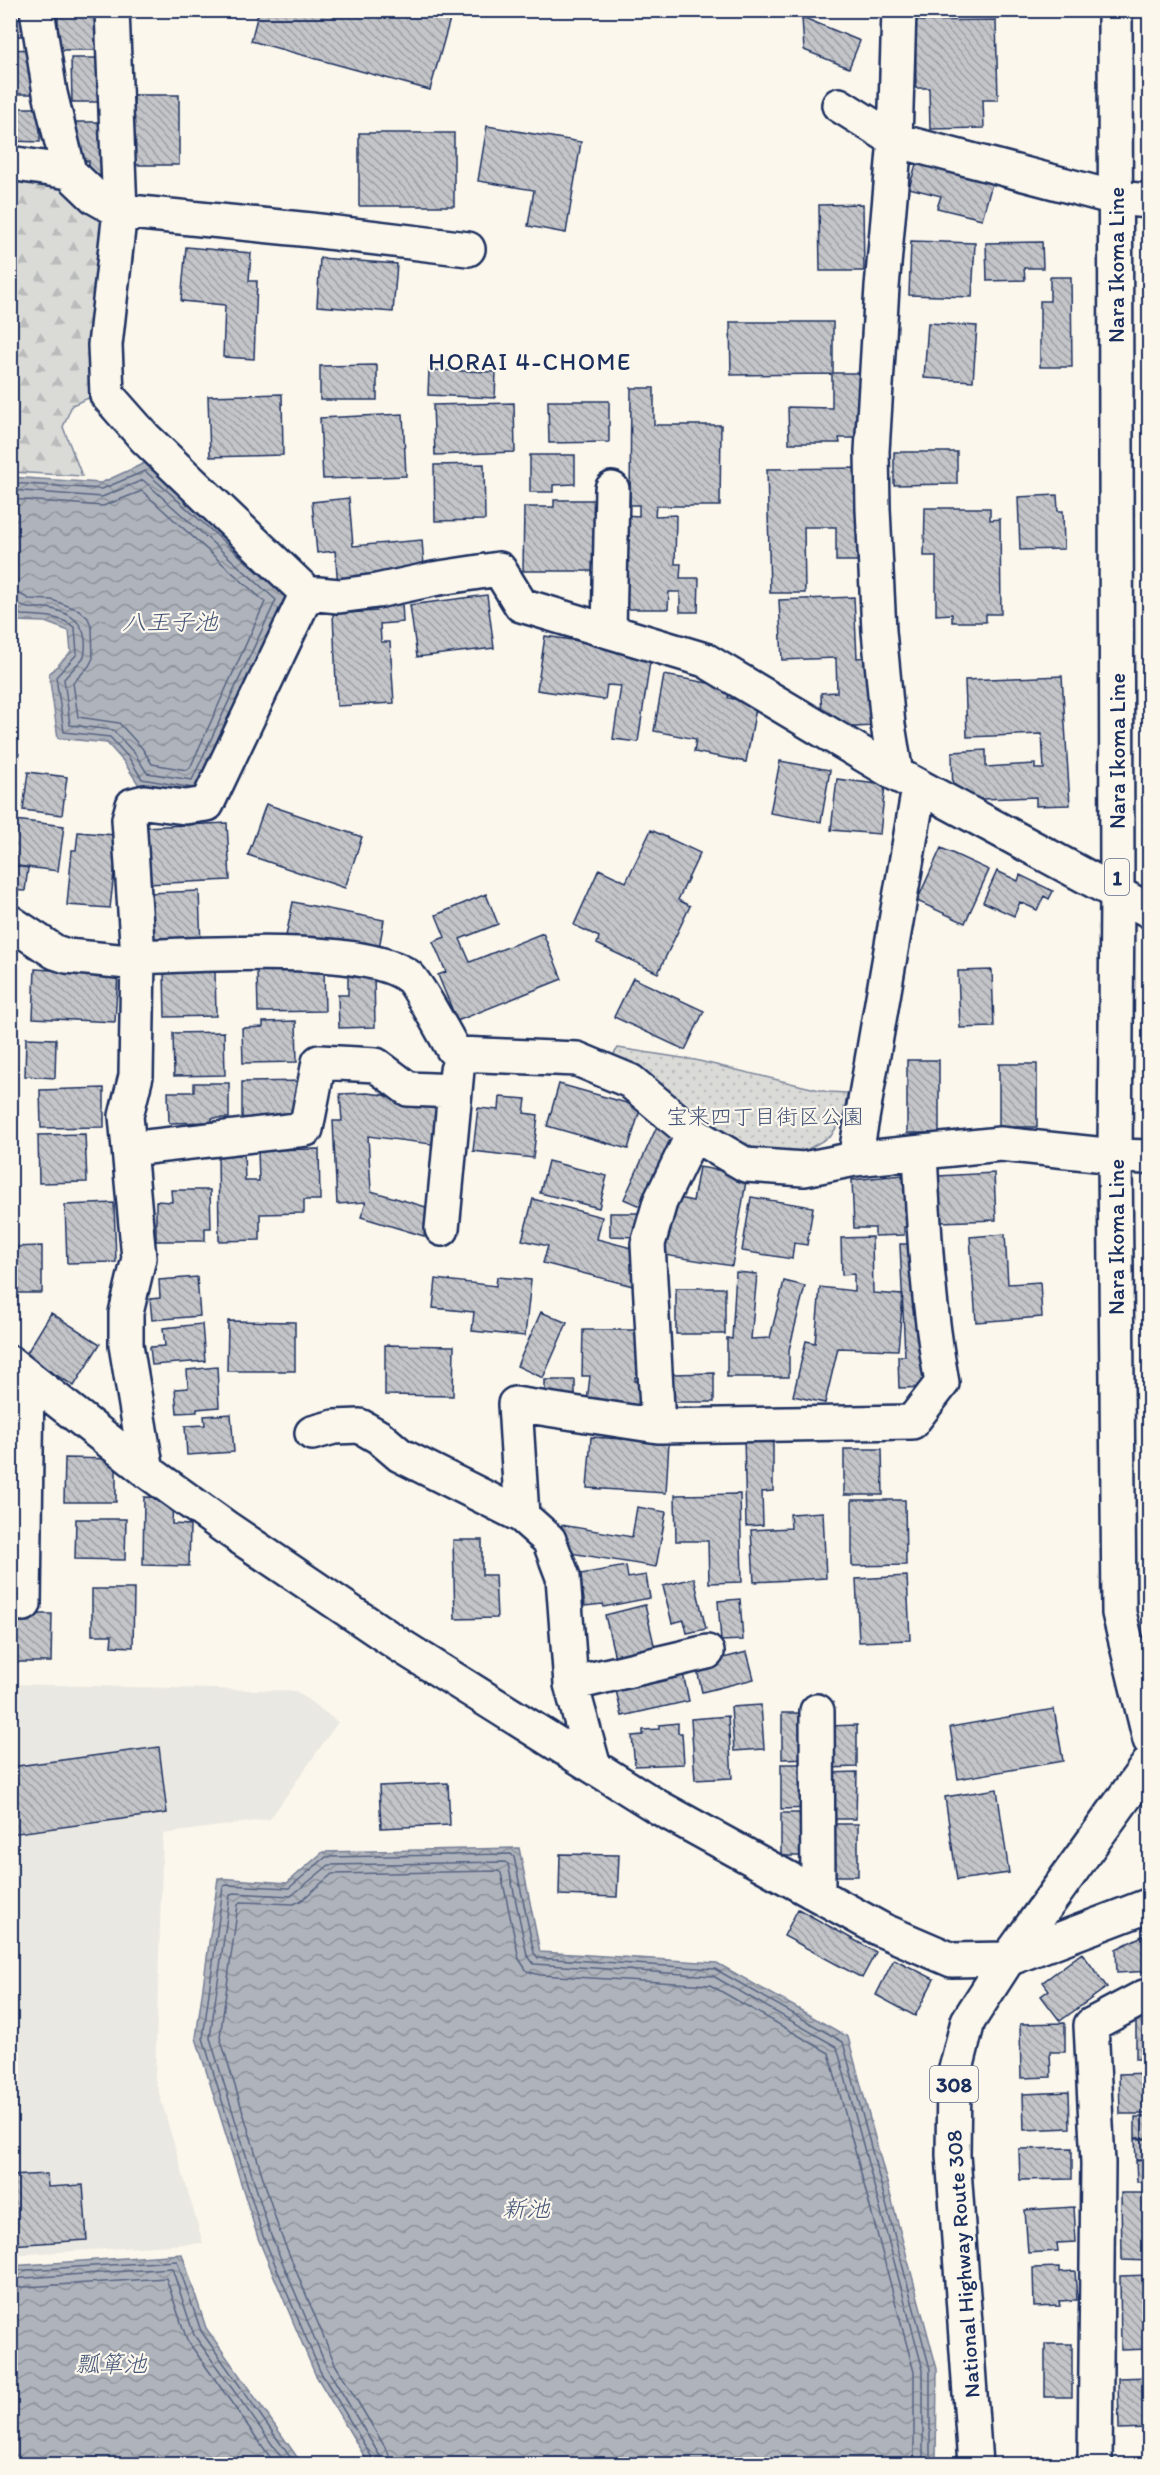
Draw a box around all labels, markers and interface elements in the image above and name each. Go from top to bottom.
street label: Nara Ikoma Line [1103,187,1130,343]
district label: HORAI 4-CHOME [428,347,632,376]
water label: 八王子池 [122,607,219,636]
street label: Nara Ikoma Line [1104,673,1131,829]
road number: 1 [1105,859,1129,895]
park label: 宝来四丁目街区公園 [666,1103,864,1130]
street label: Nara Ikoma Line [1103,1159,1130,1315]
road number: 308 [930,2066,978,2102]
street label: National Highway Route 308 [940,2129,986,2399]
water label: 新池 [502,2194,551,2223]
water label: 瓢箪池 [75,2349,148,2378]

